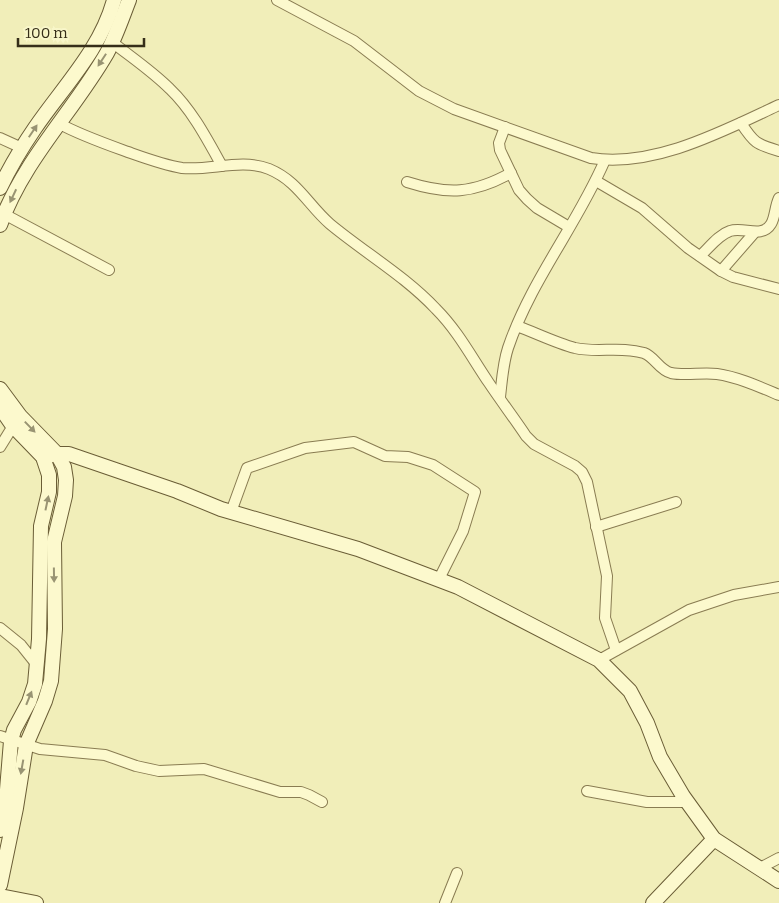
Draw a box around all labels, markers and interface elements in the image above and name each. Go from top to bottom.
scale bar [18,15,144,47]
text: 100 m [25,24,68,42]
one-way arrow [97,54,107,67]
one-way arrow [28,124,38,137]
one-way arrow [8,189,16,203]
one-way arrow [24,420,36,432]
one-way arrow [43,494,51,510]
one-way arrow [50,567,58,583]
one-way arrow [26,691,34,706]
one-way arrow [17,759,25,775]

